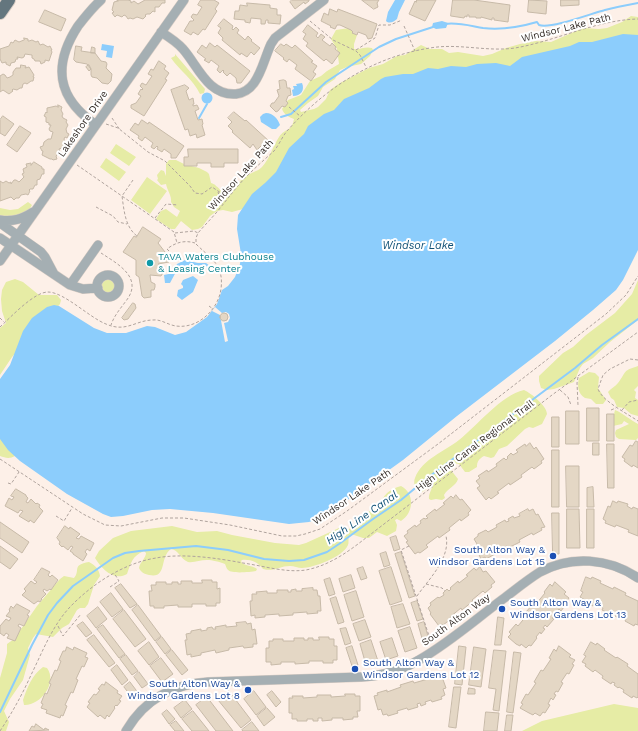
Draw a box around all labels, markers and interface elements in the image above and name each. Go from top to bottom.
street label: Windsor Lake Path [520,11,612,45]
street label: Lakeshore Drive [56,88,110,160]
street label: Windsor Lake Path [206,137,276,213]
water label: Windsor Lake [382,239,454,253]
place label: TAVA Waters Clubhouse & Leasing Center [158,251,274,274]
marker: TAVA Waters Clubhouse & Leasing Center [145,258,155,268]
street label: High Line Canal Regional Trail [413,398,537,494]
street label: Windsor Lake Path [311,466,393,528]
water label: High Line Canal [324,488,400,548]
place label: South Alton Way & Windsor Gardens Lot 15 [429,544,545,568]
marker: South Alton Way & Windsor Gardens Lot 15 [548,551,558,561]
street label: South Alton Way [420,591,492,649]
place label: South Alton Way & Windsor Gardens Lot 13 [510,597,626,620]
marker: South Alton Way & Windsor Gardens Lot 13 [497,604,507,614]
place label: South Alton Way & Windsor Gardens Lot 12 [363,657,479,680]
marker: South Alton Way & Windsor Gardens Lot 12 [350,664,360,674]
place label: South Alton Way & Windsor Gardens Lot 8 [127,678,240,702]
marker: South Alton Way & Windsor Gardens Lot 8 [243,685,253,695]

